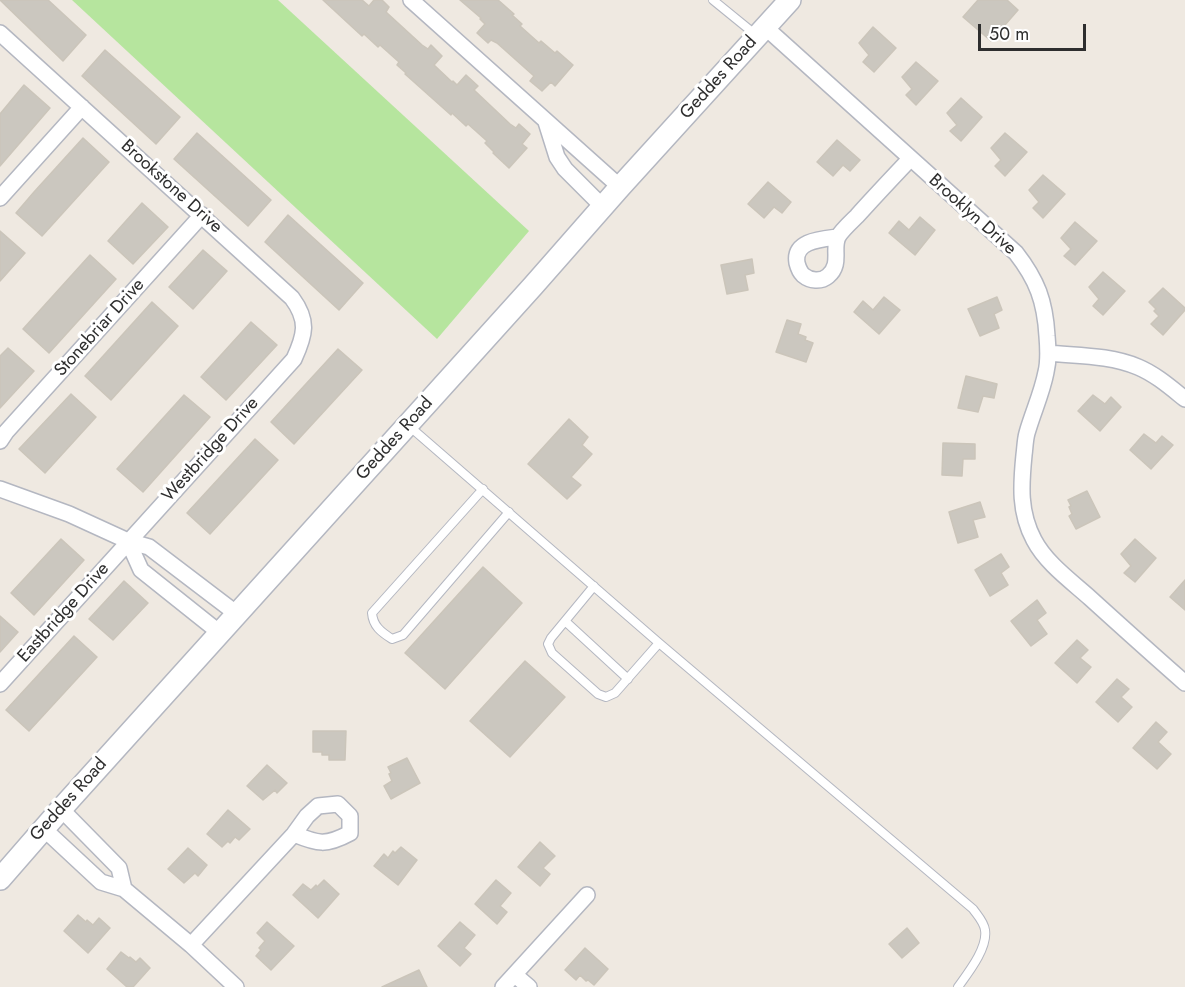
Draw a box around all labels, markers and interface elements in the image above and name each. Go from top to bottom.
scale bar [981,12,1089,50]
text: 50 m [989,21,1029,47]
street label: Geddes Road [676,32,762,124]
street label: Brookstone Drive [116,136,226,238]
street label: Brooklyn Drive [924,170,1020,260]
street label: Stonebriar Drive [50,275,150,381]
street label: Westbridge Drive [158,393,264,507]
street label: Geddes Road [352,393,438,485]
street label: Eastbridge Drive [14,559,114,667]
street label: Geddes Road [26,754,112,846]

